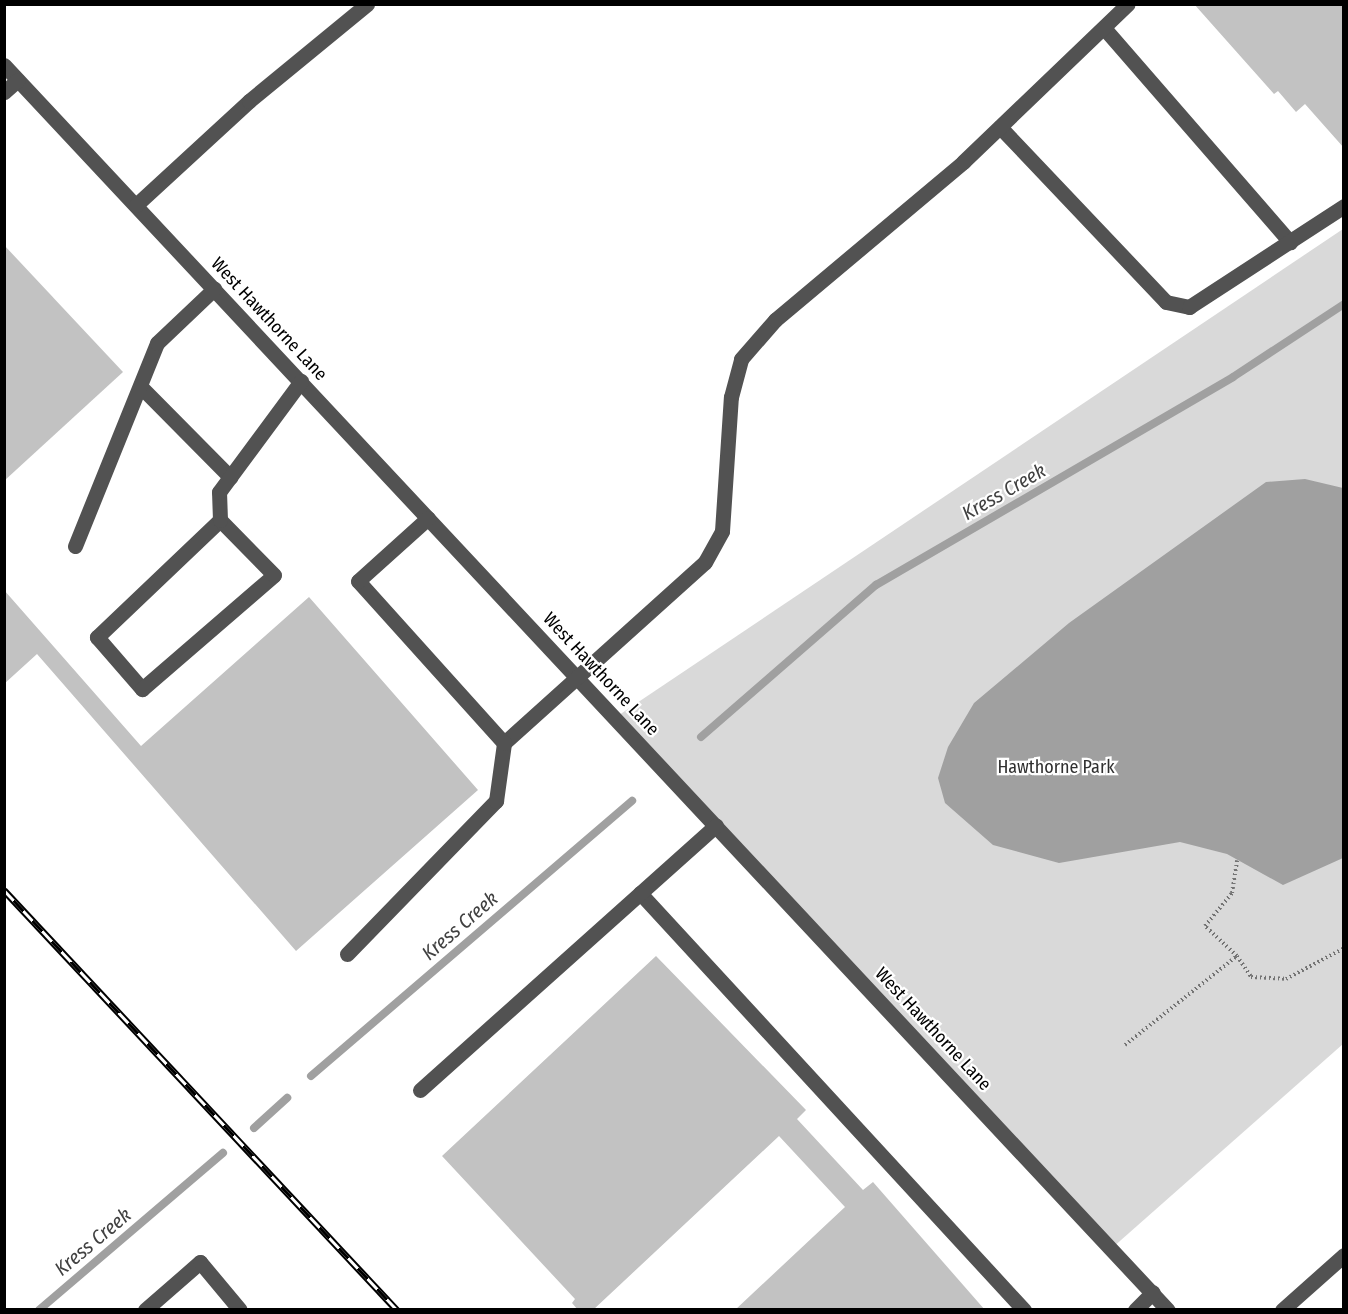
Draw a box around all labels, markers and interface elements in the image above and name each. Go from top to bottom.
street label: West Hawthorne Lane [206,253,332,385]
water label: Kress Creek [958,458,1050,526]
street label: West Hawthorne Lane [538,608,664,740]
park label: Hawthorne Park [997,756,1115,778]
water label: Kress Creek [417,887,503,965]
street label: West Hawthorne Lane [870,963,996,1095]
water label: Kress Creek [50,1203,136,1281]

